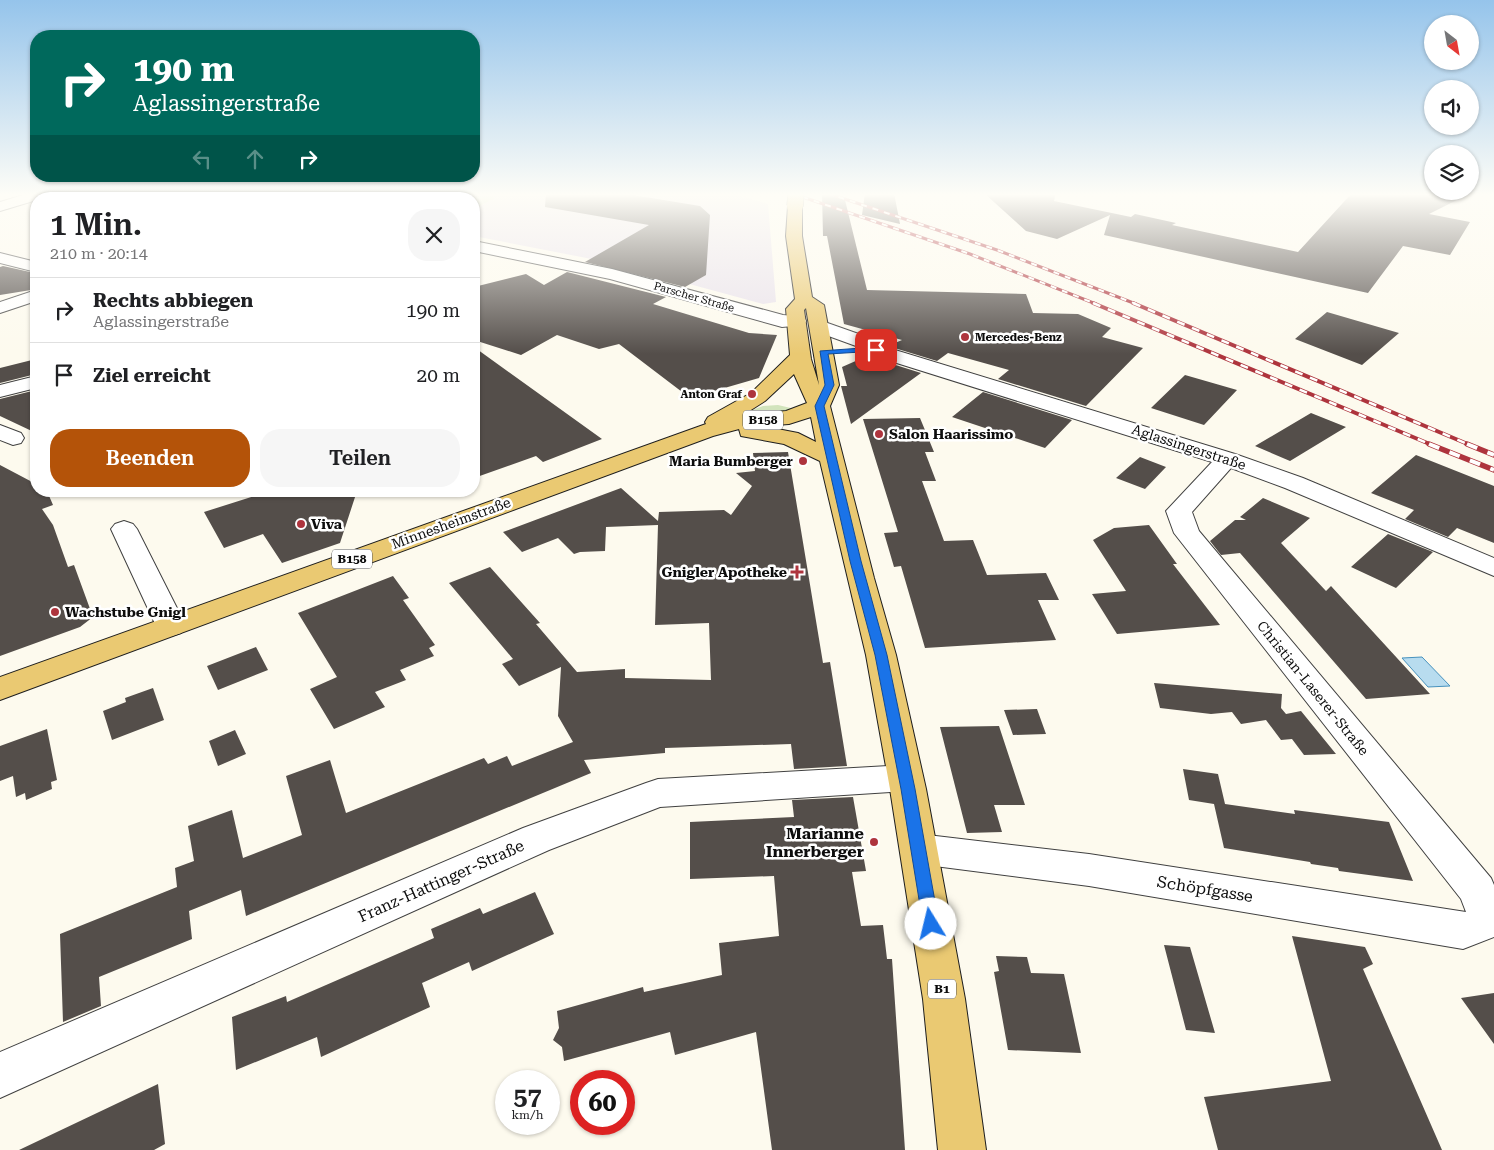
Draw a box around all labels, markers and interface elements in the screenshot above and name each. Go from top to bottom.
north arrow [1424,15,1479,70]
map controls [1424,15,1479,200]
text: 190 m [133,49,234,90]
icon: right [50,50,115,115]
button: sound [1424,80,1479,135]
text: Aglassingerstraße [133,91,320,116]
icon: left [188,145,216,173]
icon: ahead [241,145,269,173]
icon: right [294,145,322,173]
button: layers [1424,145,1479,200]
text: 1 Min. [50,207,142,242]
button: close [408,209,460,261]
text: 210 m · 20:14 [50,244,148,263]
street label: Parscher Straße [652,279,736,315]
text: Rechts abbiegen [93,289,253,312]
icon: right [50,296,78,324]
text: 190 m [406,299,460,322]
text: Aglassingerstraße [93,312,229,331]
pin [855,329,897,371]
marker: Mercedes-Benz [959,331,971,343]
place label: Mercedes-Benz [975,331,1062,344]
icon: arrive [862,336,890,364]
icon: arrive [50,361,78,389]
text: Ziel erreicht [93,364,211,387]
text: 20 m [417,364,460,387]
place label: Anton Graf [680,388,742,401]
marker: Anton Graf [746,388,758,400]
road number: B158 [743,410,783,430]
street label: Aglassingerstraße [1130,421,1248,473]
place label: Salon Haarissimo [889,426,1013,442]
marker: Salon Haarissimo [873,428,885,440]
button: Beenden [50,429,250,487]
button: Teilen [260,429,460,487]
place label: Maria Bumberger [669,453,794,469]
marker: Maria Bumberger [797,455,809,467]
street label: Minnesheimstraße [389,494,513,552]
place label: Viva [311,516,343,532]
marker: Viva [295,518,307,530]
road number: B158 [332,550,372,568]
place label: Gnigler Apotheke [662,564,787,580]
marker: Gnigler Apotheke [791,566,803,578]
place label: Wachstube Gnigl [65,604,186,620]
marker: Wachstube Gnigl [49,606,61,618]
street label: Christian-Laserer-Straße [1254,618,1372,759]
place label: Marianne Innerberger [766,824,864,861]
street label: Franz-Hattinger-Straße [355,836,527,926]
marker: Marianne Innerberger [868,836,880,848]
street label: Schöpfgasse [1156,872,1255,906]
position arrow [904,897,956,949]
road number: B1 [928,980,956,999]
speed limit sign: 60 [570,1070,635,1135]
text: 57 [513,1082,542,1111]
text: km/h [511,1108,544,1122]

